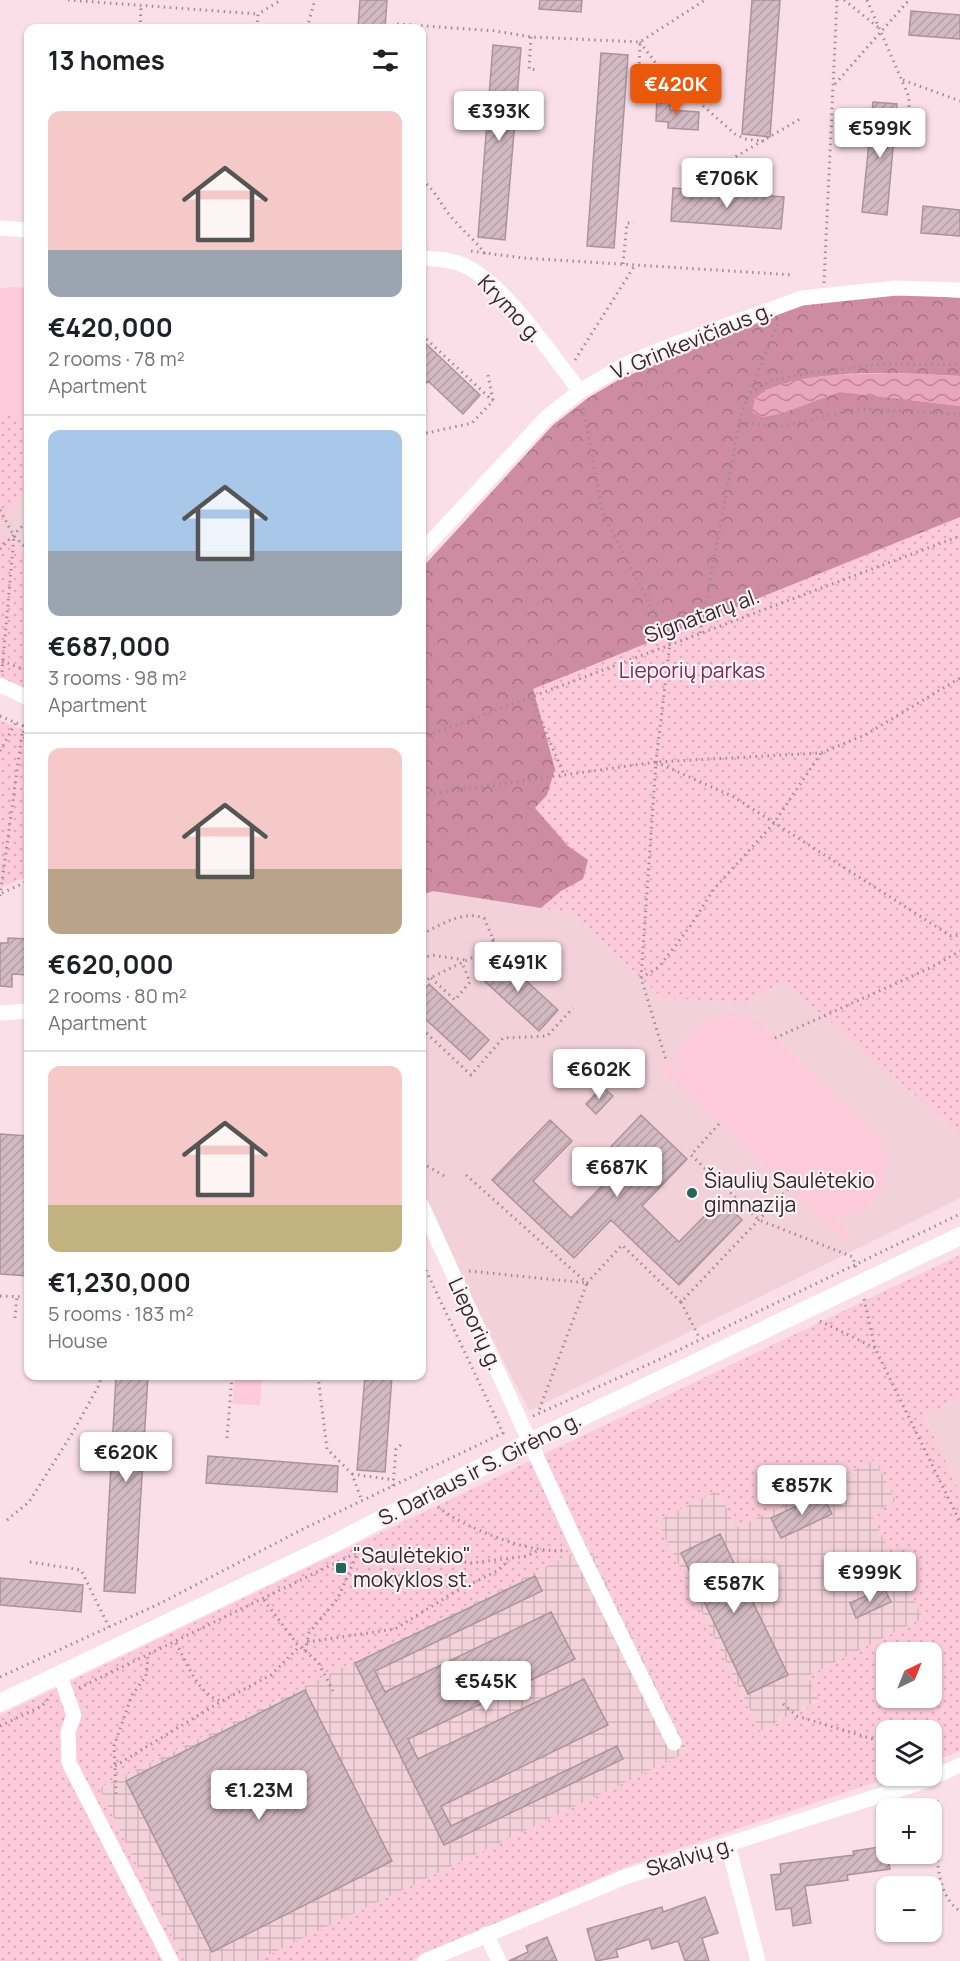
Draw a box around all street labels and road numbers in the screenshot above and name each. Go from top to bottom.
street label: Krymo g. [472,268,549,348]
street label: V. Grinkevičiaus g. [607,295,776,385]
street label: Signatarų al. [640,581,763,649]
street label: Lieporių g. [442,1273,510,1375]
street label: S. Dariaus ir S. Girėno g. [373,1405,586,1531]
street label: Skalvių g. [643,1830,737,1883]

